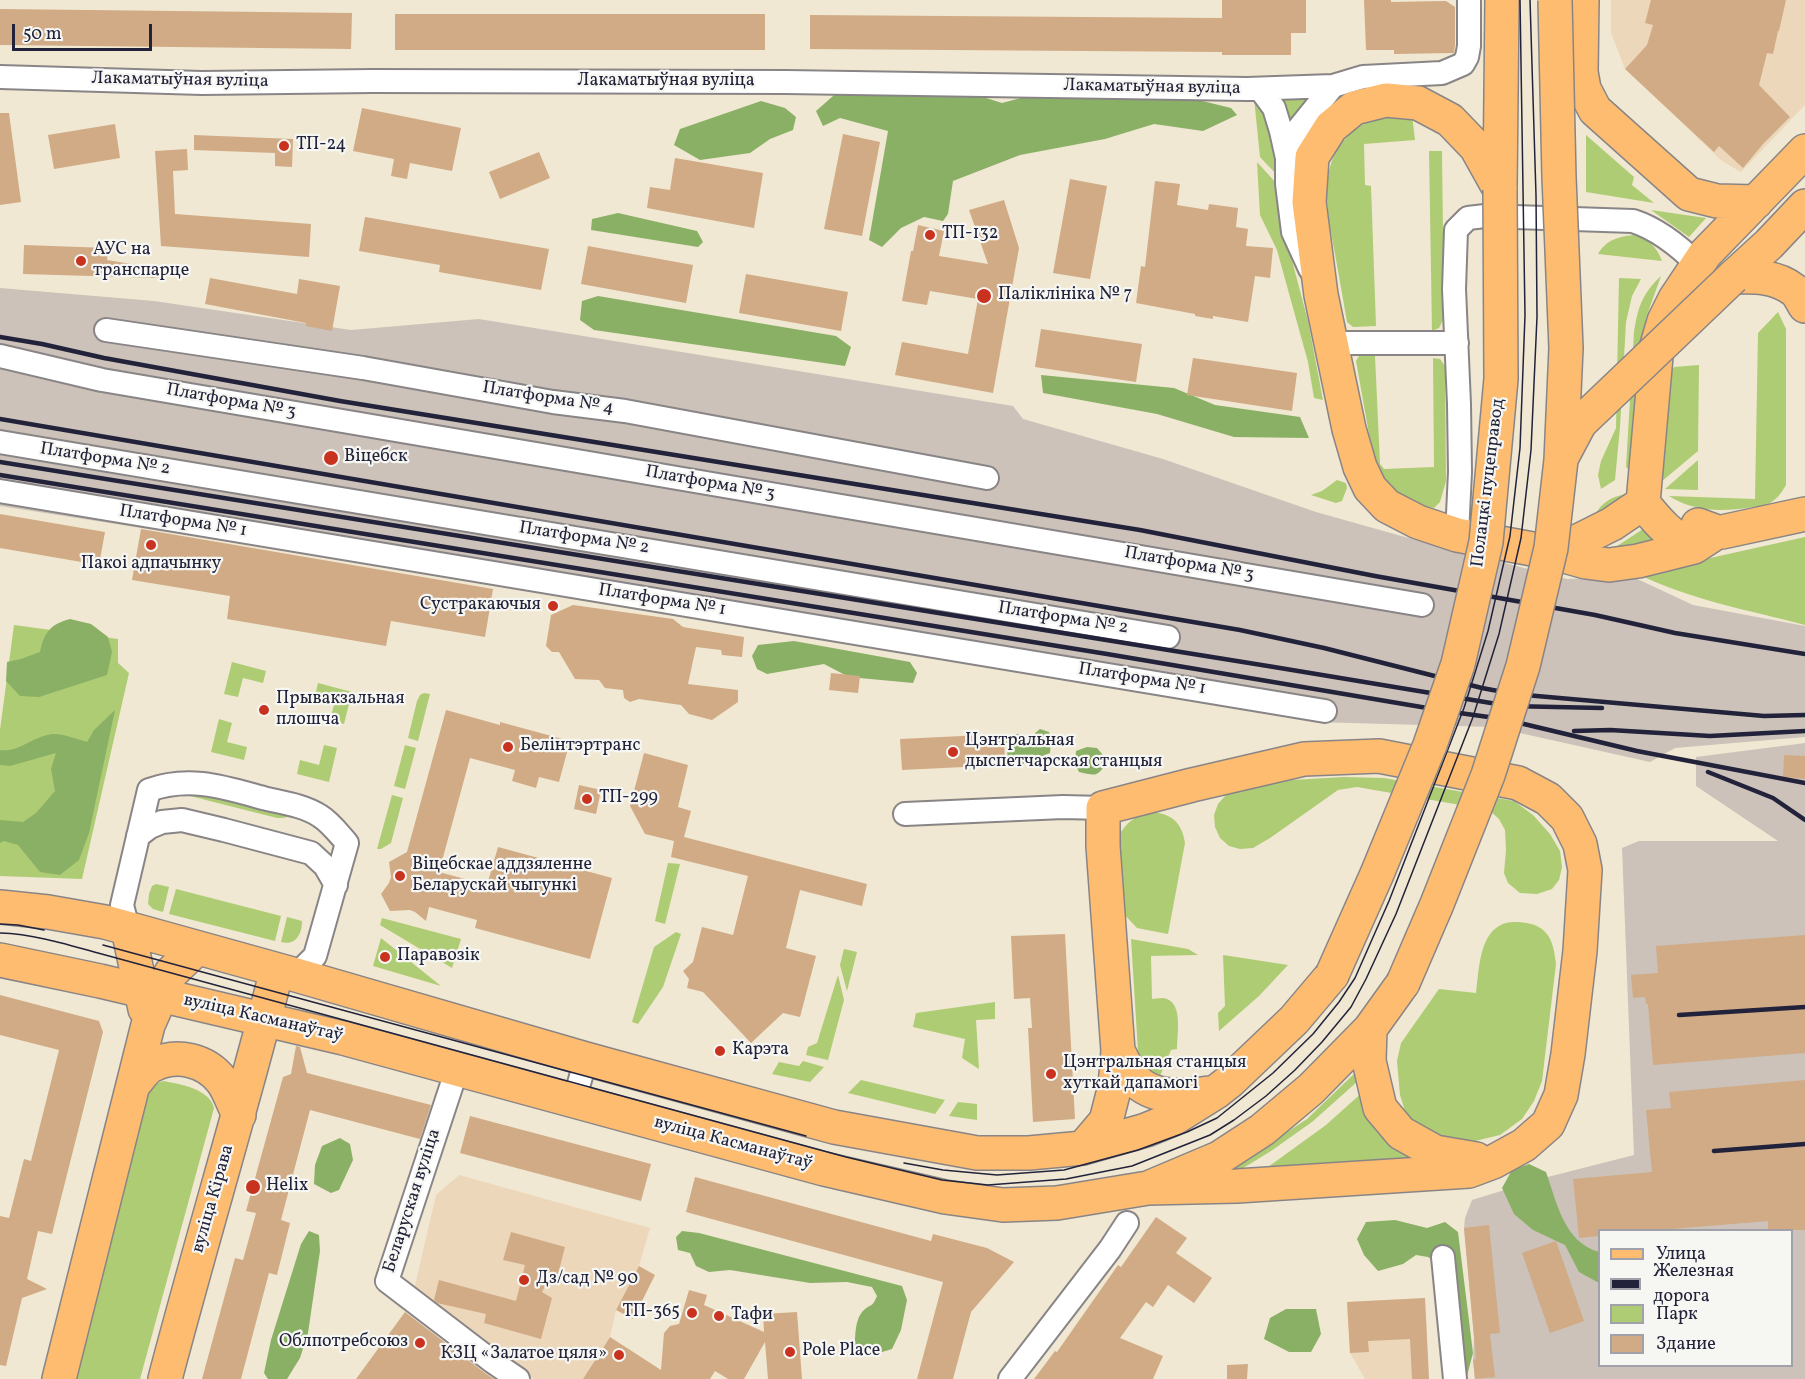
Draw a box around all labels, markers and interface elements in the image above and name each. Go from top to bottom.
scale bar [15,12,154,50]
text: 50 m [23,22,62,47]
street label: Лакаматыўная вуліца [91,69,269,93]
street label: Лакаматыўная вуліца [577,71,755,93]
street label: Лакаматыўная вуліца [1063,76,1241,100]
place label: ТП-24 [296,135,346,157]
marker: ТП-24 [277,139,291,153]
place label: ТП-132 [942,224,998,246]
marker: ТП-132 [923,228,937,242]
place label: АУС на транспарце [93,240,189,282]
marker: АУС на транспарце [74,254,88,268]
place label: Паліклініка № 7 [998,285,1132,307]
marker: Паліклініка № 7 [975,287,993,305]
street label: Платформа № 4 [481,378,615,420]
street label: Платформа № 3 [164,380,298,424]
street label: Полацкі пуцеправод [1468,397,1510,569]
street label: Платформа № 2 [38,439,172,481]
place label: Віцебск [344,447,407,469]
marker: Віцебск [322,449,340,467]
street label: Платформа № 3 [643,462,777,506]
street label: Платформа № 1 [118,501,248,543]
street label: Платформа № 2 [517,518,651,560]
marker: Пакоі адпачынку [144,538,158,552]
street label: Платформа № 3 [1122,543,1256,587]
place label: Пакоі адпачынку [81,554,221,576]
street label: Платформа № 1 [597,580,727,622]
place label: Сустракаючыя [420,595,541,617]
street label: Платформа № 2 [996,598,1130,640]
marker: Сустракаючыя [546,599,560,613]
street label: Платформа № 1 [1077,659,1207,701]
place label: Прывакзальная плошча [276,689,405,732]
marker: Прывакзальная плошча [257,703,271,717]
place label: Цэнтральная дыспетчарская станцыя [965,731,1162,774]
place label: Белінтэртранс [520,736,640,758]
marker: Белінтэртранс [501,740,515,754]
marker: Цэнтральная дыспетчарская станцыя [946,745,960,759]
place label: ТП-299 [599,788,658,810]
marker: ТП-299 [580,792,594,806]
place label: Віцебскае аддзяленне Беларускай чыгункі [412,855,592,898]
marker: Віцебскае аддзяленне Беларускай чыгункі [393,869,407,883]
place label: Паравозік [397,946,480,968]
marker: Паравозік [378,950,392,964]
street label: вуліца Касманаўтаў [181,990,345,1048]
place label: Карэта [732,1040,789,1062]
marker: Карэта [713,1044,727,1058]
place label: Цэнтральная станцыя хуткай дапамогі [1063,1053,1246,1096]
marker: Цэнтральная станцыя хуткай дапамогі [1044,1067,1058,1081]
street label: вуліца Касманаўтаў [652,1113,814,1175]
street label: Беларуская вуліца [380,1126,446,1276]
street label: вуліца Кірава [188,1142,240,1256]
place label: Helix [266,1176,308,1198]
marker: Helix [244,1178,262,1196]
legend [1598,1229,1793,1367]
text: Улица [1656,1242,1706,1267]
text: Железная дорога [1653,1259,1734,1309]
place label: Дз/сад № 90 [536,1269,638,1291]
marker: Дз/сад № 90 [517,1273,531,1287]
place label: ТП-365 [623,1302,680,1324]
text: Парк [1656,1302,1698,1327]
place label: Тафи [731,1305,773,1327]
marker: ТП-365 [685,1306,699,1320]
marker: Тафи [712,1309,726,1323]
place label: Облпотребсоюз [279,1332,408,1354]
text: Здание [1656,1332,1716,1357]
marker: Облпотребсоюз [413,1336,427,1350]
place label: Pole Place [802,1341,880,1363]
place label: КЗЦ «Залатое цяля» [441,1344,607,1366]
marker: Pole Place [783,1345,797,1359]
marker: КЗЦ «Залатое цяля» [612,1348,626,1362]

